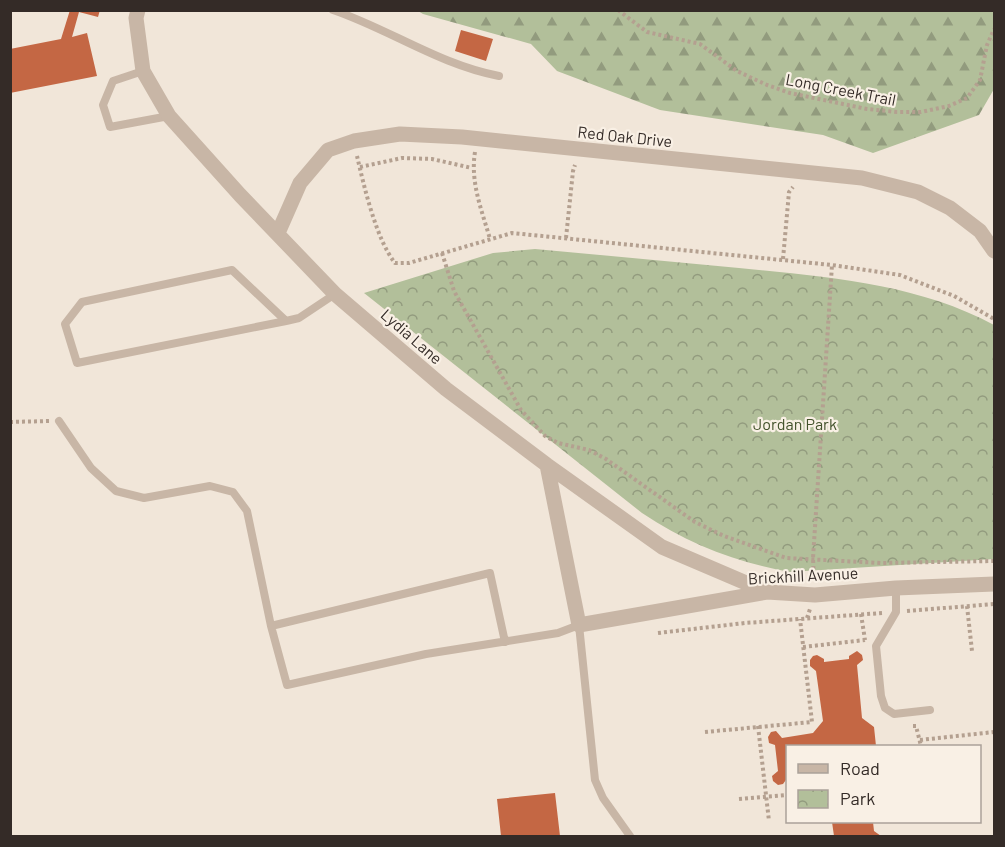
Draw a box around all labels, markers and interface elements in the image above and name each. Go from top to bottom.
street label: Long Creek Trail [784,69,898,109]
street label: Red Oak Drive [577,122,673,150]
street label: Lydia Lane [378,304,446,368]
park label: Jordan Park [753,414,837,433]
street label: Brickhill Avenue [747,563,859,587]
legend [786,745,981,823]
text: Road [840,757,880,779]
text: Park [840,787,875,809]

